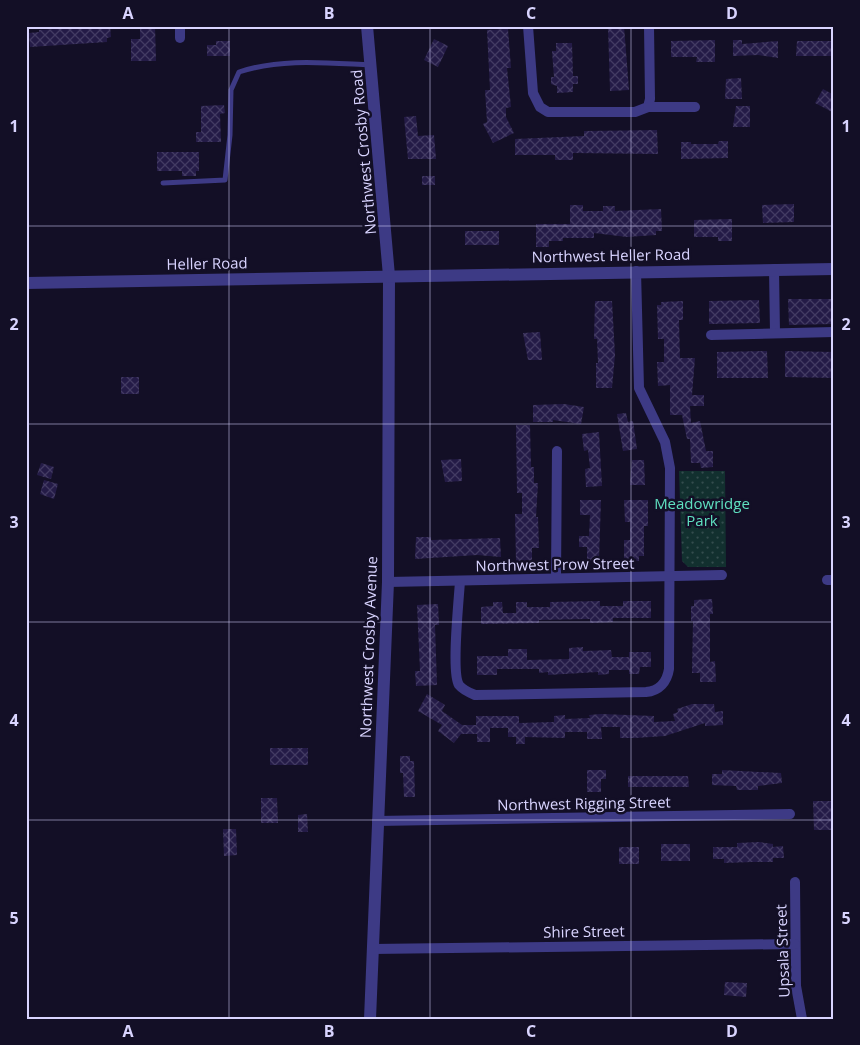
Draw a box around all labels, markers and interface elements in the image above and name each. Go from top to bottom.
text: A [122,2,134,24]
text: B [324,2,334,24]
text: C [526,2,536,24]
text: D [726,2,738,24]
street label: Northwest Crosby Road [346,69,380,235]
text: 1 [9,115,19,137]
text: 1 [841,115,851,137]
street label: Northwest Heller Road [531,244,691,266]
street label: Heller Road [166,252,248,274]
text: 2 [9,313,19,335]
text: 2 [841,313,851,335]
park label: Meadowridge Park [654,493,750,530]
text: 3 [9,511,19,533]
text: 3 [841,511,851,533]
street label: Northwest Prow Street [475,553,635,575]
street label: Northwest Crosby Avenue [355,556,381,738]
text: 4 [9,709,19,731]
text: 4 [841,709,851,731]
street label: Northwest Rigging Street [497,791,671,815]
street label: Upsala Street [770,904,794,998]
text: 5 [9,907,19,929]
text: 5 [841,907,851,929]
street label: Shire Street [543,920,625,942]
text: A [122,1020,134,1042]
text: B [324,1020,334,1042]
text: C [526,1020,536,1042]
text: D [726,1020,738,1042]

